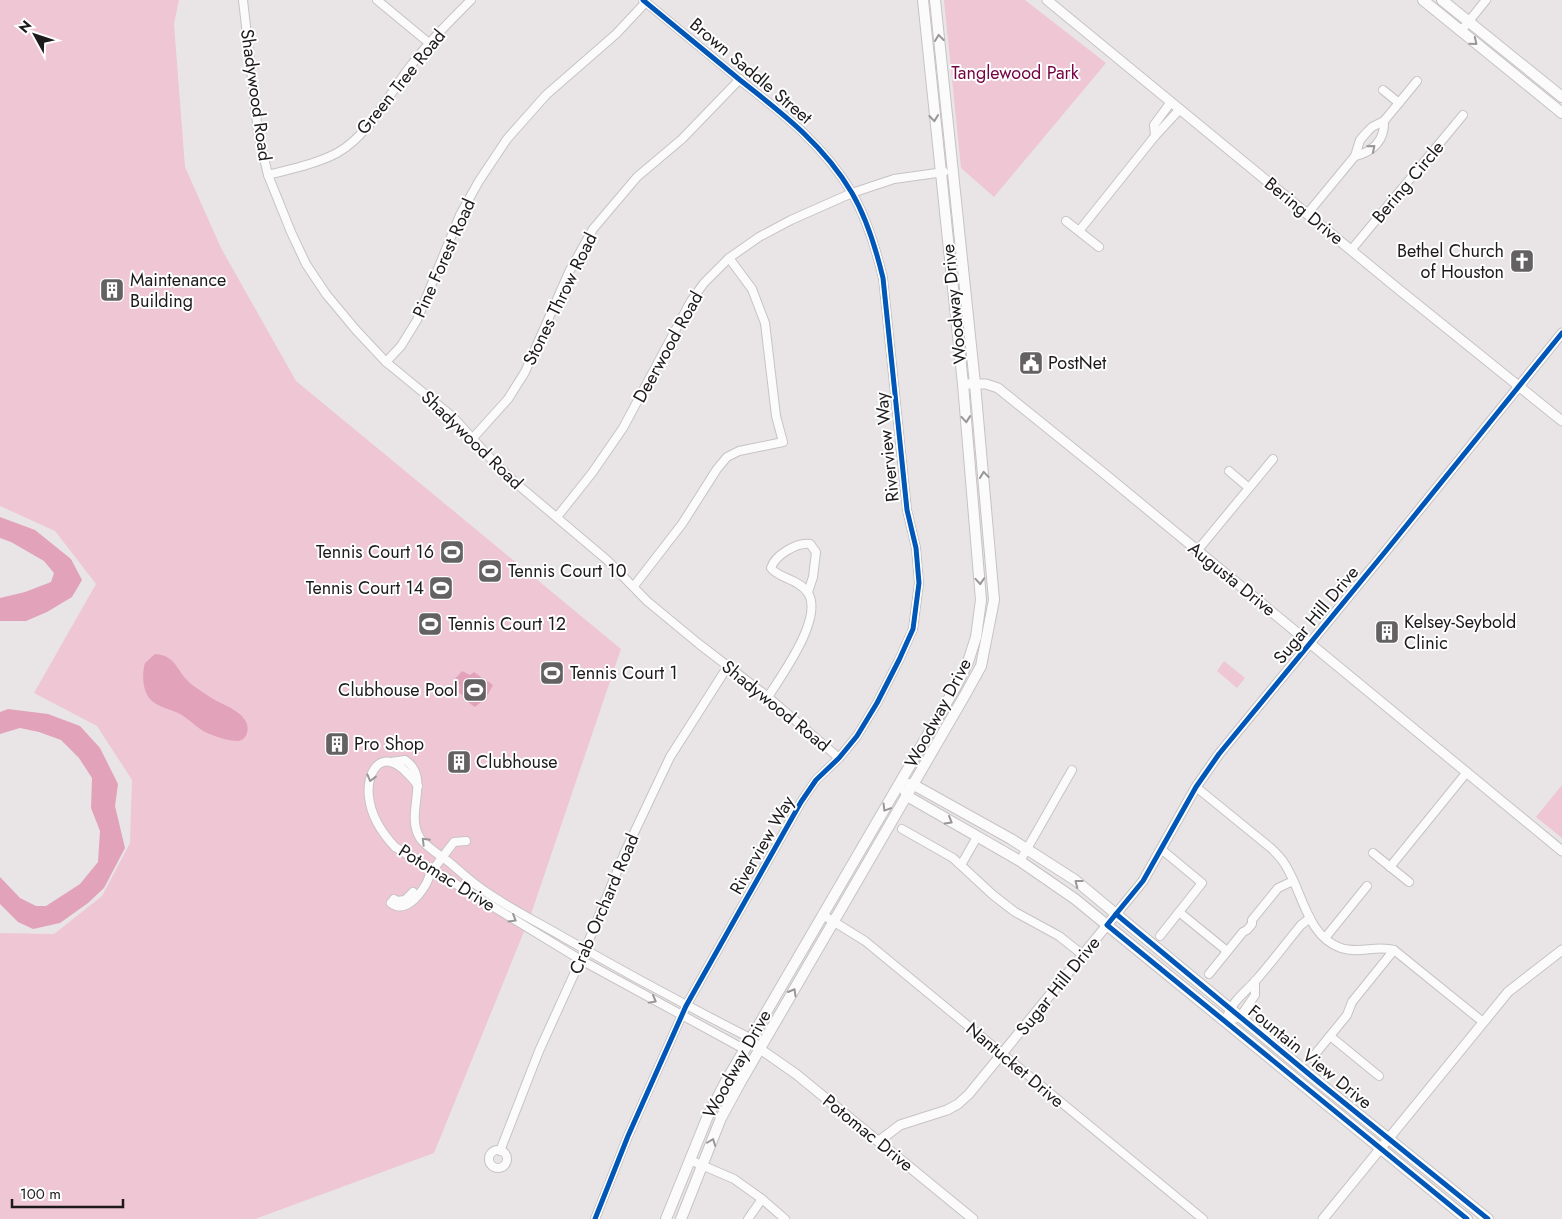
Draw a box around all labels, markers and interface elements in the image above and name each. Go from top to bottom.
north arrow [10,10,60,60]
street label: Brown Saddle Street [684,12,819,131]
text: N [14,16,36,37]
street label: Green Tree Road [350,24,452,140]
street label: Shadywood Road [234,27,278,163]
one-way arrow [934,34,945,42]
one-way arrow [1469,36,1478,45]
park label: Tanglewood Park [951,60,1079,86]
one-way arrow [928,115,939,123]
street label: Bering Circle [1366,135,1450,229]
one-way arrow [1366,144,1375,153]
street label: Bering Drive [1259,171,1349,251]
street label: Pine Forest Road [406,194,482,322]
street label: Stones Throw Road [517,228,603,370]
place label: Bethel Church of Houston [1397,238,1504,285]
street label: Woodway Drive [935,243,973,365]
church icon: Bethel Church of Houston [1509,248,1535,274]
place label: Maintenance Building [130,267,226,314]
building icon: Maintenance Building [99,277,125,303]
street label: Deerwood Road [627,287,709,407]
public building icon: PostNet [1018,350,1044,376]
place label: PostNet [1048,350,1107,376]
street label: Shadywood Road [415,385,529,495]
street label: Riverview Way [868,391,906,503]
one-way arrow [960,415,971,423]
one-way arrow [979,471,990,479]
street label: Augusta Drive [1183,535,1281,623]
place label: Tennis Court 16 [316,539,434,565]
sports icon: Tennis Court 16 [439,539,465,565]
sports icon: Tennis Court 10 [477,558,503,584]
place label: Tennis Court 10 [508,558,627,584]
street label: Sugar Hill Drive [1267,560,1365,670]
place label: Tennis Court 14 [306,575,424,601]
sports icon: Tennis Court 14 [428,575,454,601]
one-way arrow [974,577,985,585]
place label: Kelsey-Seybold Clinic [1404,609,1516,656]
sports icon: Tennis Court 12 [417,611,443,637]
place label: Tennis Court 12 [448,611,566,637]
building icon: Kelsey-Seybold Clinic [1374,619,1400,645]
street label: Shadywood Road [716,654,836,758]
street label: Woodway Drive [898,654,978,772]
sports icon: Tennis Court 1 [539,660,565,686]
place label: Tennis Court 1 [570,660,678,686]
place label: Clubhouse Pool [338,677,458,703]
sports icon: Clubhouse Pool [462,677,488,703]
building icon: Pro Shop [324,731,350,757]
place label: Pro Shop [354,731,424,757]
building icon: Clubhouse [446,749,472,775]
place label: Clubhouse [476,749,557,775]
one-way arrow [366,773,377,782]
street label: Riverview Way [723,791,801,899]
one-way arrow [882,802,892,811]
one-way arrow [944,815,953,825]
street label: Crab Orchard Road [563,830,645,978]
street label: Potomac Drive [393,838,501,918]
one-way arrow [422,838,431,847]
one-way arrow [1075,880,1084,889]
one-way arrow [507,912,516,922]
street label: Sugar Hill Drive [1010,931,1106,1041]
one-way arrow [786,989,796,998]
one-way arrow [648,994,657,1004]
street label: Fountain View Drive [1242,999,1378,1115]
street label: Woodway Drive [696,1005,778,1123]
street label: Nantucket Drive [960,1016,1070,1114]
street label: Potomac Drive [817,1088,919,1178]
one-way arrow [707,1138,717,1146]
scale bar [12,1176,124,1208]
text: 100 m [20,1183,61,1205]

